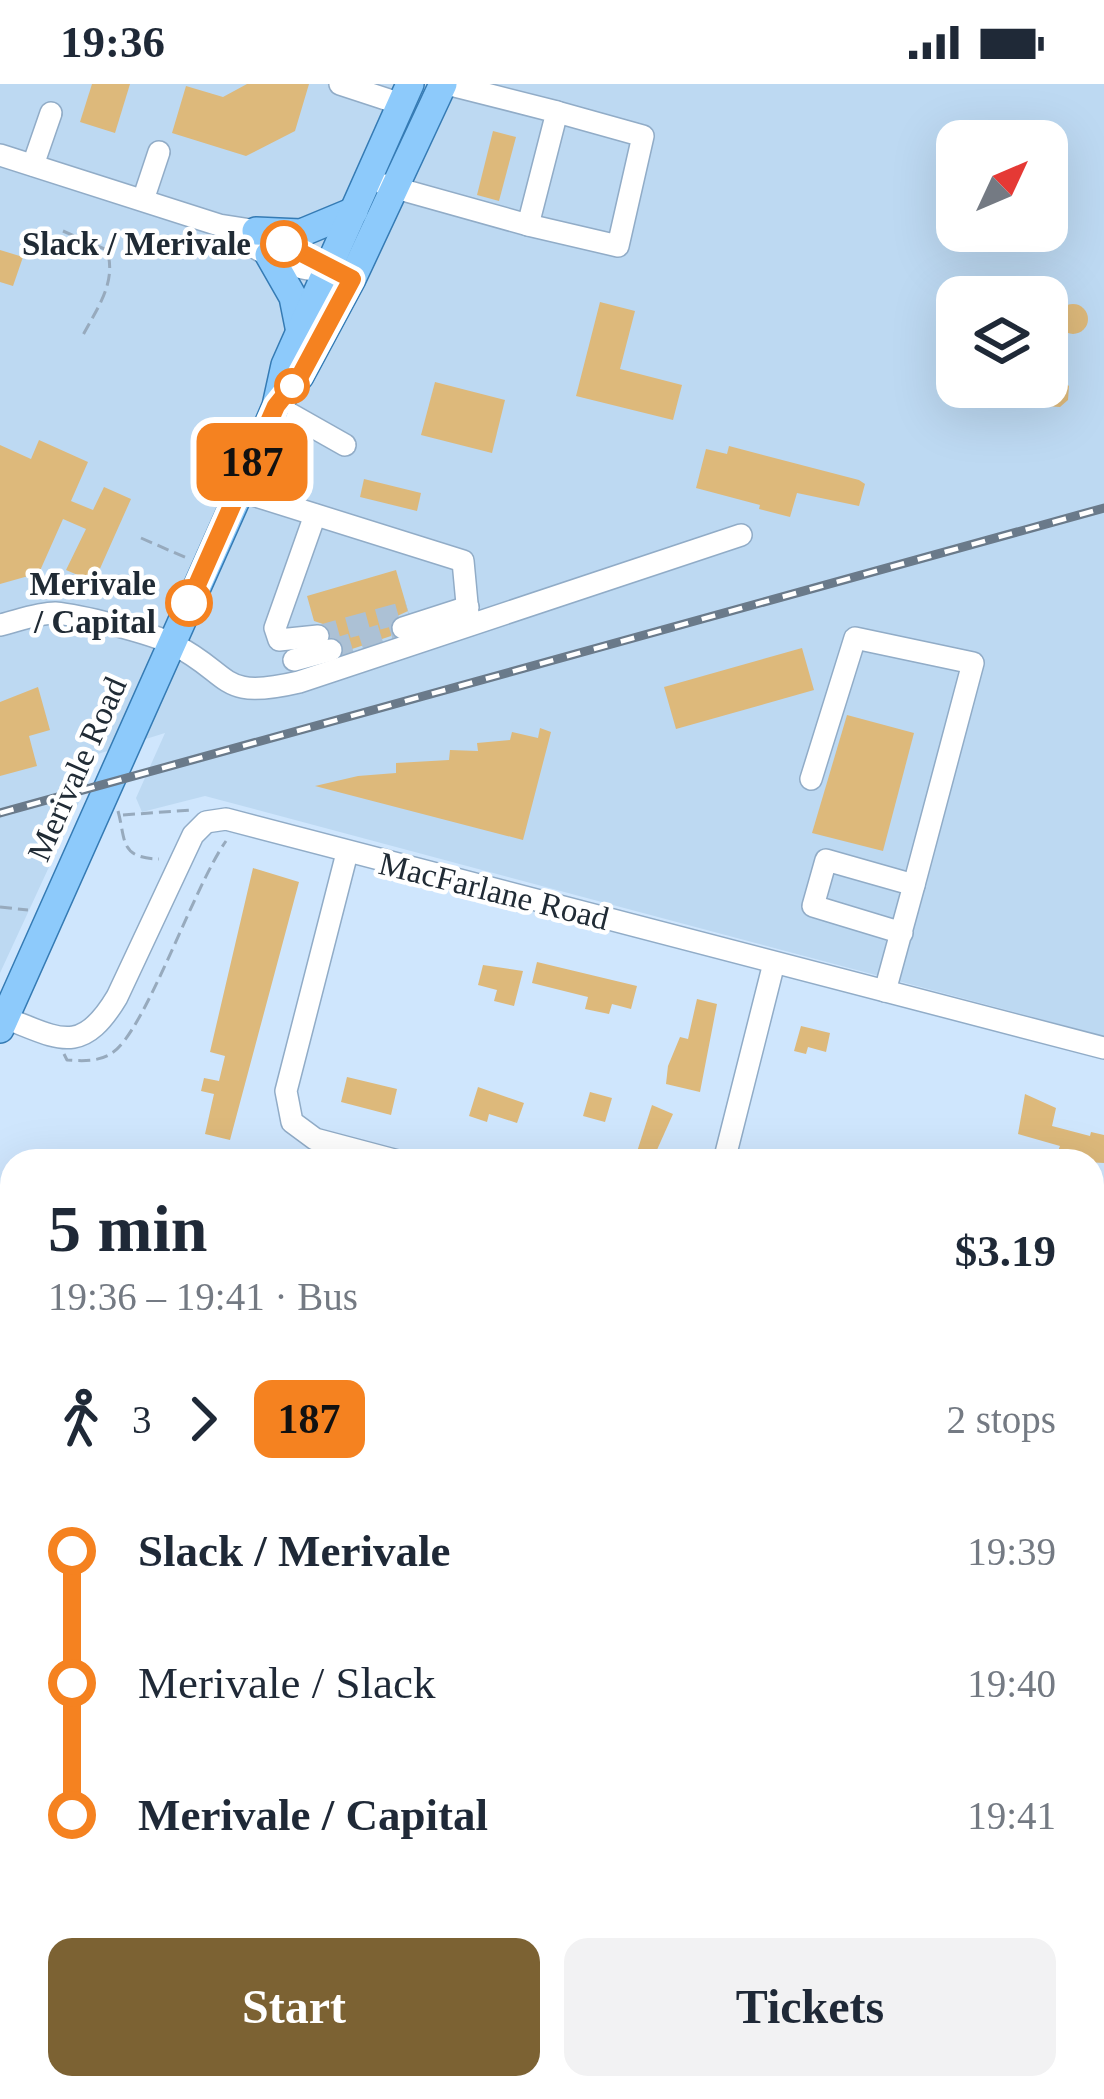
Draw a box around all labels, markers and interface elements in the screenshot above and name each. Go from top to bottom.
text: 19:36 [60,17,165,67]
north arrow [936,120,1068,252]
map controls [936,120,1068,408]
marker: Slack / Merivale [262,222,306,266]
place label: Slack / Merivale [22,226,251,262]
button: layers [936,276,1068,408]
unlabelled marker [276,370,308,402]
line badge: 187 [183,423,321,501]
text: 187 [221,439,284,485]
place label: Merivale / Capital [30,566,156,640]
marker: Merivale / Capital [167,581,211,625]
street label: Merivale Road [20,671,134,866]
street label: MacFarlane Road [375,845,613,937]
text: 5 min [48,1192,208,1265]
text: $3.19 [955,1226,1056,1276]
text: 19:36 – 19:41 · Bus [48,1275,358,1318]
icon: walk [48,1386,114,1452]
icon: forward [170,1386,236,1452]
text: 187 [278,1396,341,1442]
text: 3 [132,1398,152,1441]
text: 2 stops [947,1398,1056,1441]
text: Slack / Merivale [138,1526,450,1576]
text: 19:39 [967,1530,1056,1573]
text: Merivale / Slack [138,1658,435,1708]
text: 19:40 [967,1662,1056,1705]
text: Merivale / Capital [138,1790,488,1840]
text: 19:41 [967,1794,1056,1837]
button: Start [48,1938,540,2076]
button: Tickets [564,1938,1056,2076]

